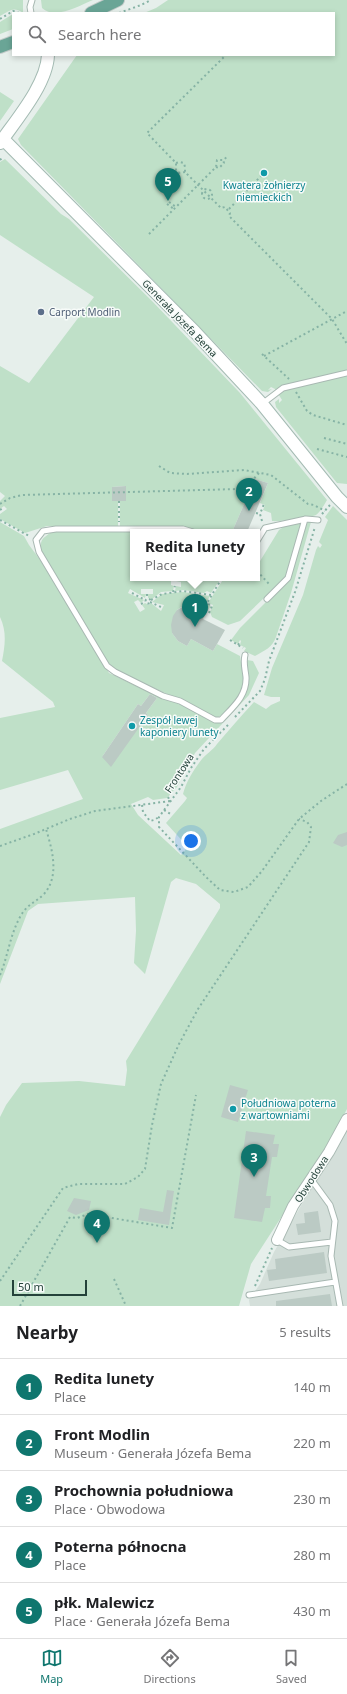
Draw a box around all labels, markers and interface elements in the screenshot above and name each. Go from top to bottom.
search box [12,12,335,56]
icon: search [26,23,48,45]
text: Search here [58,24,141,44]
pin: 5 [155,168,181,201]
marker: Kwatera żołnierzy niemieckich [259,168,269,178]
place label: Kwatera żołnierzy niemieckich [223,178,306,204]
street label: Generała Józefa Bema [139,276,221,360]
place label: Carport Modlin [49,305,120,319]
marker: Carport Modlin [36,307,46,317]
pin: 2 [236,478,262,511]
popup [130,529,260,581]
text: Redita lunety [145,536,245,556]
text: Place [145,556,177,574]
pin: 1 [182,594,208,627]
place label: Zespół lewej kaponiery lunety [140,713,220,739]
marker: Zespół lewej kaponiery lunety [127,721,137,731]
street label: Frontowa [161,751,197,795]
your location [181,831,201,851]
place label: Południowa poterna z wartowniami [241,1096,336,1122]
marker: Południowa poterna z wartowniami [228,1104,238,1114]
pin: 3 [241,1144,267,1177]
street label: Obwodowa [291,1153,331,1205]
pin: 4 [84,1210,110,1243]
scale bar [12,1278,87,1297]
text: 50 m [18,1279,44,1294]
text: Nearby [16,1321,78,1344]
text: 5 results [279,1323,331,1341]
text: Redita lunety [54,1368,154,1388]
text: 1 [25,1378,33,1396]
text: 140 m [293,1378,331,1396]
text: Place [54,1388,86,1406]
text: Front Modlin [54,1424,150,1444]
text: 2 [25,1434,33,1452]
text: 220 m [293,1434,331,1452]
text: Museum · Generała Józefa Bema [54,1444,252,1462]
text: Prochownia południowa [54,1480,233,1500]
text: 3 [25,1490,33,1508]
text: 230 m [293,1490,331,1508]
text: Place · Obwodowa [54,1500,165,1518]
text: Poterna północna [54,1536,187,1556]
text: 4 [25,1546,33,1564]
text: 280 m [293,1546,331,1564]
text: Place [54,1556,86,1574]
text: płk. Malewicz [54,1592,154,1612]
text: 5 [25,1602,33,1620]
text: 430 m [293,1602,331,1620]
text: Place · Generała Józefa Bema [54,1612,230,1630]
tab: Map [40,1647,63,1686]
tab: Directions [143,1647,196,1686]
tab: Saved [276,1647,307,1686]

